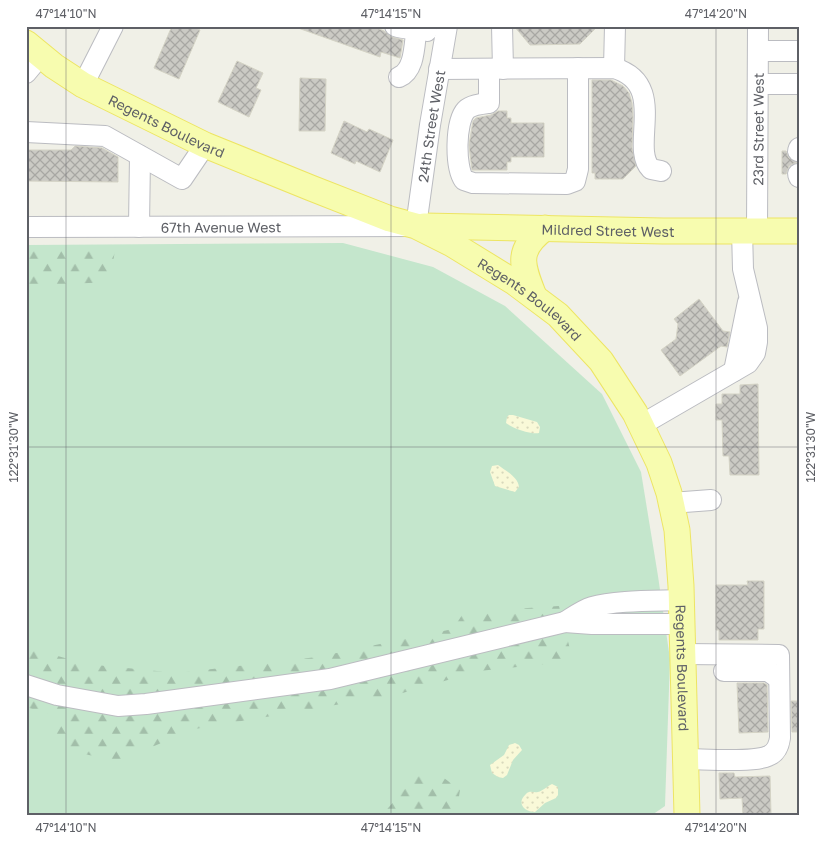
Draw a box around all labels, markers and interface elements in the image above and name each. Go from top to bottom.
text: 47°14'10"N [35,6,97,21]
text: 47°14'15"N [361,6,421,21]
text: 47°14'20"N [685,6,747,21]
street label: 24th Street West [414,69,448,183]
street label: 23rd Street West [749,73,766,185]
street label: Regents Boulevard [106,90,227,161]
street label: 67th Avenue West [161,218,281,235]
street label: Mildred Street West [541,220,675,240]
street label: Regents Boulevard [475,254,586,344]
text: 122°31'30"W [6,411,21,482]
text: 122°31'30"W [803,411,818,482]
street label: Regents Boulevard [673,604,693,732]
text: 47°14'10"N [35,820,97,835]
text: 47°14'15"N [361,820,421,835]
text: 47°14'20"N [685,820,747,835]

